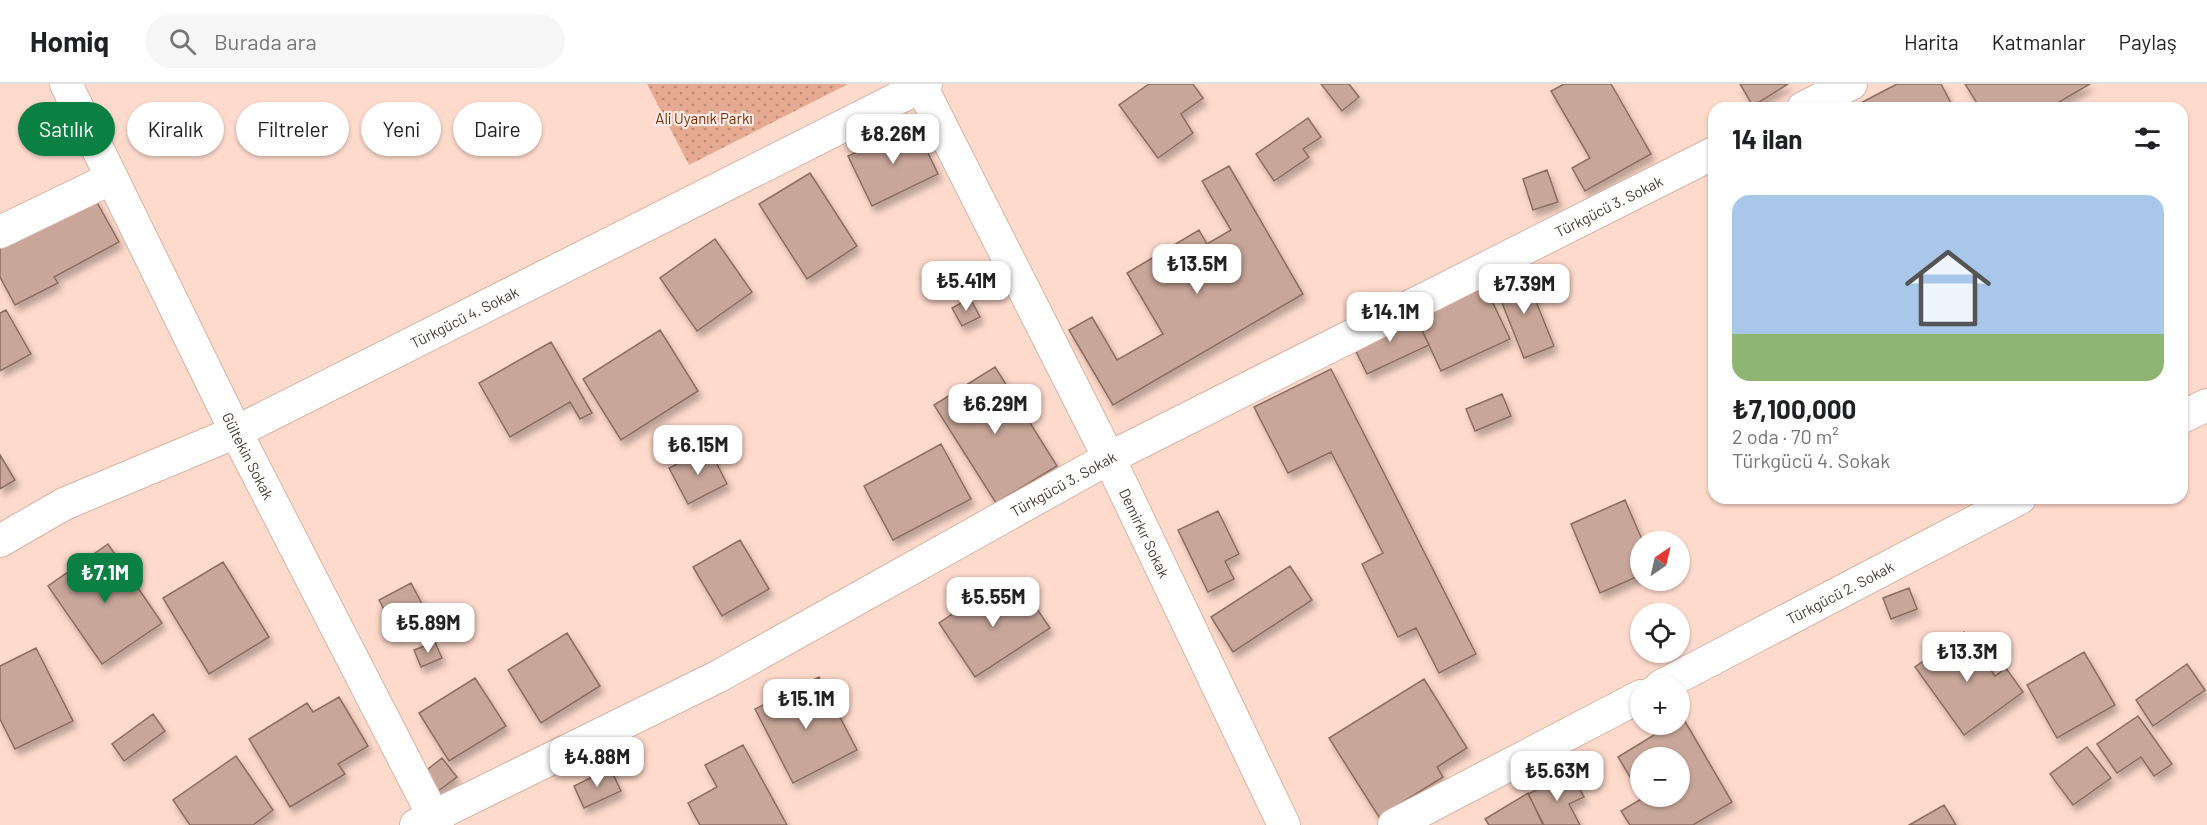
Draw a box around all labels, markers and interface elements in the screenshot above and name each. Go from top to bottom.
search box [145,14,565,68]
text: Homiq [30,24,109,58]
icon: search [166,25,199,58]
text: Burada ara [214,28,317,54]
text: Harita [1904,29,1959,54]
text: Katmanlar [1992,29,2086,54]
text: Paylaş [2119,29,2177,54]
chip: Satılık [18,102,115,156]
chip: Kiralık [127,102,224,156]
chip: Filtreler [236,102,349,156]
chip: Yeni [361,102,441,156]
chip: Daire [453,102,542,156]
park label: Ali Uyanık Parkı [655,109,753,127]
pin: ₺8.26M [844,114,942,165]
text: ₺8.26M [860,121,926,145]
icon: filters [2131,122,2164,155]
text: 14 ilan [1732,123,1803,154]
street label: Türkgücü 3. Sokak [1552,171,1666,241]
icon: home [1894,234,2002,342]
pin: ₺13.5M [1148,244,1246,295]
text: ₺13.5M [1166,251,1228,275]
pin: ₺5.41M [917,261,1015,312]
pin: ₺7.39M [1475,264,1573,315]
text: ₺5.41M [936,268,996,292]
text: ₺7.39M [1493,271,1555,295]
street label: Türkgücü 4. Sokak [407,282,522,352]
pin: ₺14.1M [1341,292,1439,343]
text: ₺14.1M [1361,299,1419,323]
pin: ₺6.29M [946,384,1044,435]
text: ₺6.29M [962,391,1028,415]
text: ₺7,100,000 [1732,393,1856,424]
street label: Gültekin Sokak [219,409,278,503]
text: 2 oda · 70 m² [1732,424,1839,448]
pin: ₺6.15M [649,425,747,476]
text: ₺6.15M [667,432,729,456]
street label: Türkgücü 3. Sokak [1007,447,1119,520]
text: Türkgücü 4. Sokak [1732,448,1890,472]
street label: Demirkır Sokak [1116,485,1174,581]
north arrow [1630,531,1690,591]
map controls [1630,531,1690,807]
pin: ₺7.1M [63,553,147,604]
street label: Türkgücü 2. Sokak [1783,557,1897,628]
text: ₺7.1M [81,560,129,584]
pin: ₺5.55M [944,577,1042,628]
text: ₺5.55M [961,584,1026,608]
pin: ₺5.89M [379,603,477,654]
button: locate [1630,603,1690,663]
text: ₺5.89M [396,610,460,634]
pin: ₺13.3M [1918,632,2016,683]
text: ₺13.3M [1936,639,1998,663]
button: + [1630,675,1690,735]
pin: ₺15.1M [757,679,855,730]
text: ₺15.1M [777,686,835,710]
pin: ₺4.88M [548,737,646,788]
text: ₺4.88M [564,744,630,768]
button: − [1630,747,1690,807]
pin: ₺5.63M [1508,751,1606,802]
text: ₺5.63M [1525,758,1589,782]

